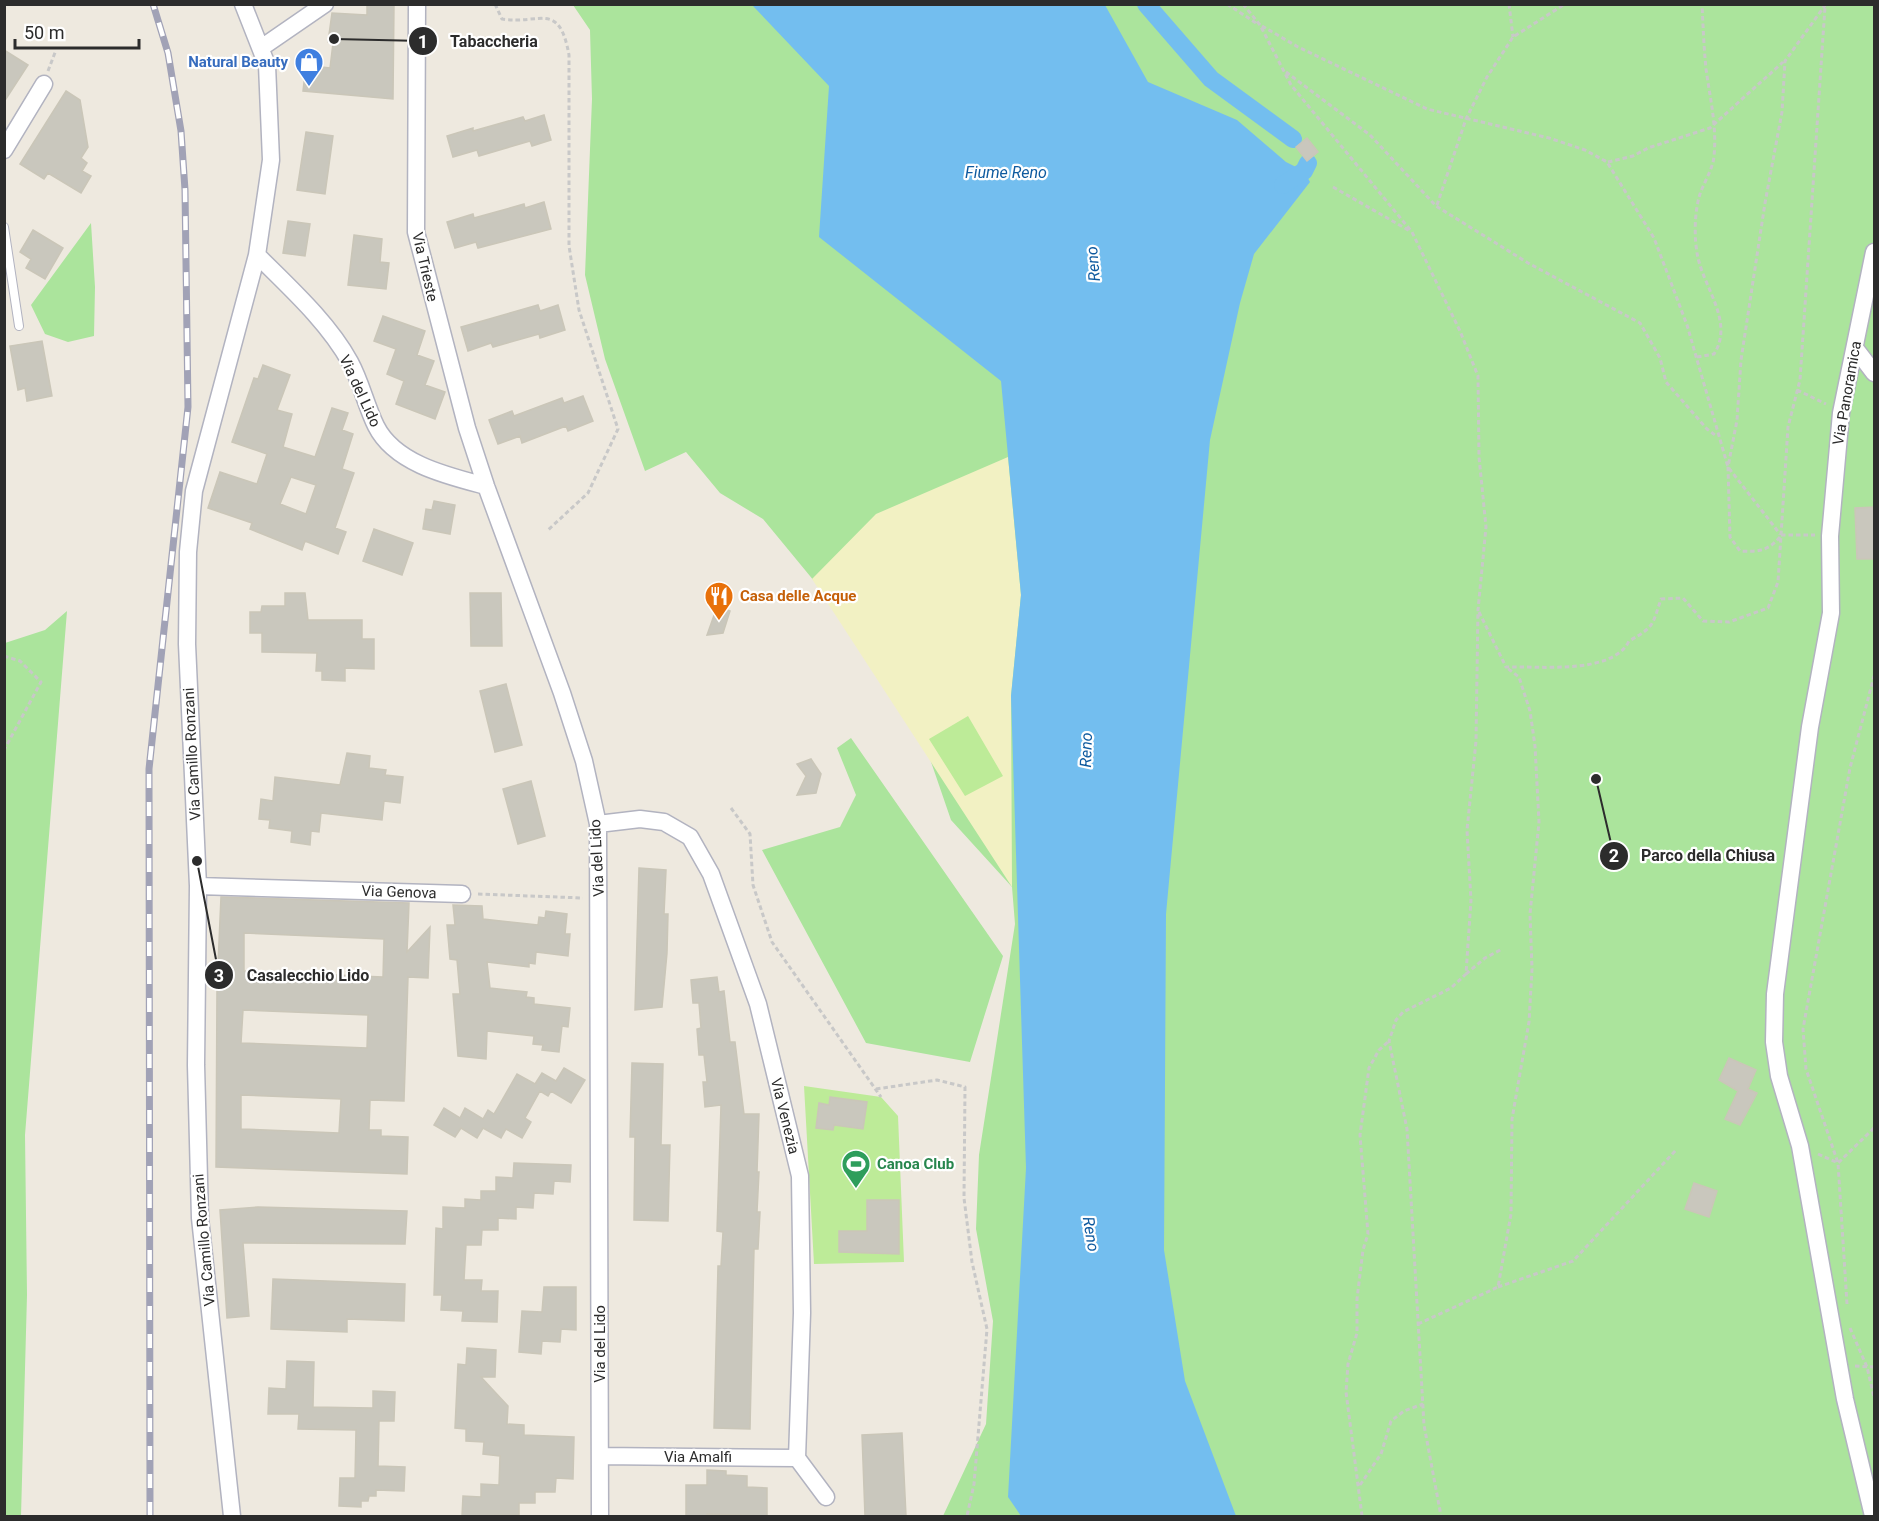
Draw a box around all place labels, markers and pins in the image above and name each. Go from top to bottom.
callout: Tabaccheria [408,24,550,58]
shop icon: Natural Beauty [293,46,325,88]
place label: Natural Beauty [188,53,288,71]
restaurant icon: Casa delle Acque [703,580,735,622]
place label: Casa delle Acque [740,587,856,605]
callout: Parco della Chiusa [1599,839,1787,873]
callout: Casalecchio Lido [204,958,381,992]
sports icon: Canoa Club [840,1148,872,1190]
place label: Canoa Club [877,1155,954,1173]

